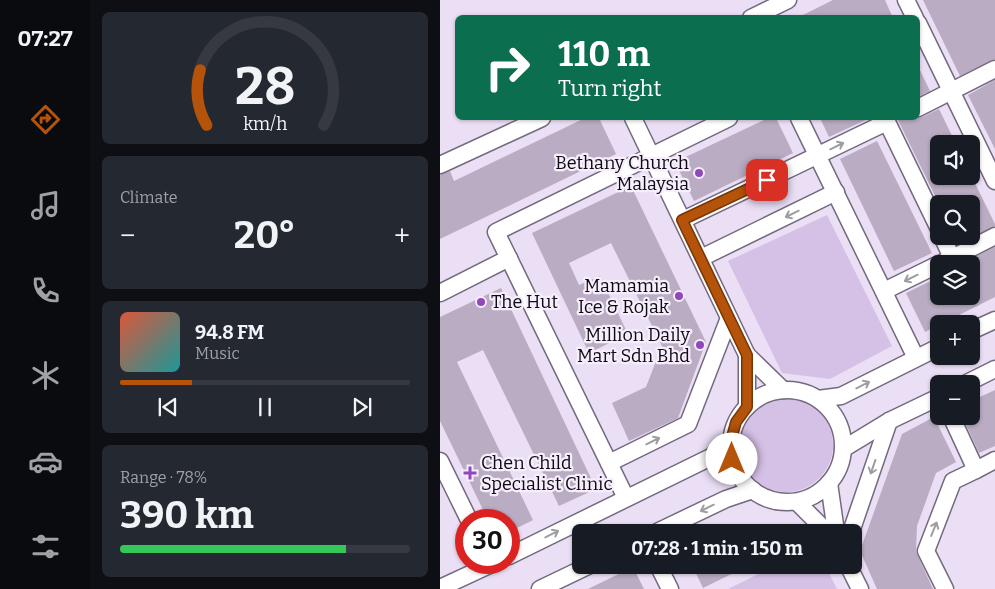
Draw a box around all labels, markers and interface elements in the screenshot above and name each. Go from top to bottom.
text: 07:27 [17,25,73,52]
text: 110 m [558,33,650,75]
icon: right [475,35,540,100]
text: 28 [235,55,295,118]
text: Turn right [558,75,661,102]
icon: directions [28,102,63,137]
text: km/h [243,113,287,135]
map controls [930,135,980,425]
button: sound [930,135,980,185]
one-way arrow [829,141,844,151]
place label: Bethany Church Malaysia [555,152,689,195]
pin [746,159,788,201]
icon: arrive [753,166,781,194]
marker: Bethany Church Malaysia [693,167,705,179]
icon: music [28,188,63,223]
text: Climate [120,188,178,207]
button: search [930,195,980,245]
one-way arrow [785,210,800,219]
text: 20° [234,212,296,258]
text: − [120,219,135,252]
text: + [394,219,410,252]
button: layers [930,255,980,305]
icon: phone [28,273,63,308]
one-way arrow [904,273,919,283]
place label: Mamamia Ice & Rojak [578,275,670,318]
marker: Mamamia Ice & Rojak [673,290,685,302]
place label: The Hut [491,291,558,313]
marker: The Hut [475,296,487,308]
button: + [930,315,980,365]
text: 94.8 FM [195,321,264,344]
place label: Million Daily Mart Sdn Bhd [577,324,690,367]
marker: Million Daily Mart Sdn Bhd [694,339,706,351]
text: Music [195,344,240,363]
icon: climate [28,358,63,393]
button: − [930,375,980,425]
one-way arrow [856,380,871,390]
icon: previous [154,393,182,421]
icon: pause [251,393,279,421]
icon: next [348,393,376,421]
position arrow [705,432,757,484]
one-way arrow [645,436,660,446]
icon: car [28,444,63,479]
place label: Chen Child Specialist Clinic [481,452,613,495]
one-way arrow [868,459,877,475]
marker: Chen Child Specialist Clinic [463,466,477,480]
text: Range · 78% [120,468,207,487]
text: 390 km [120,492,254,538]
one-way arrow [700,504,715,514]
speed limit sign: 30 [455,509,520,574]
one-way arrow [930,521,939,537]
icon: filters [28,529,63,564]
one-way arrow [544,529,559,538]
text: 07:28 · 1 min · 150 m [631,537,803,560]

